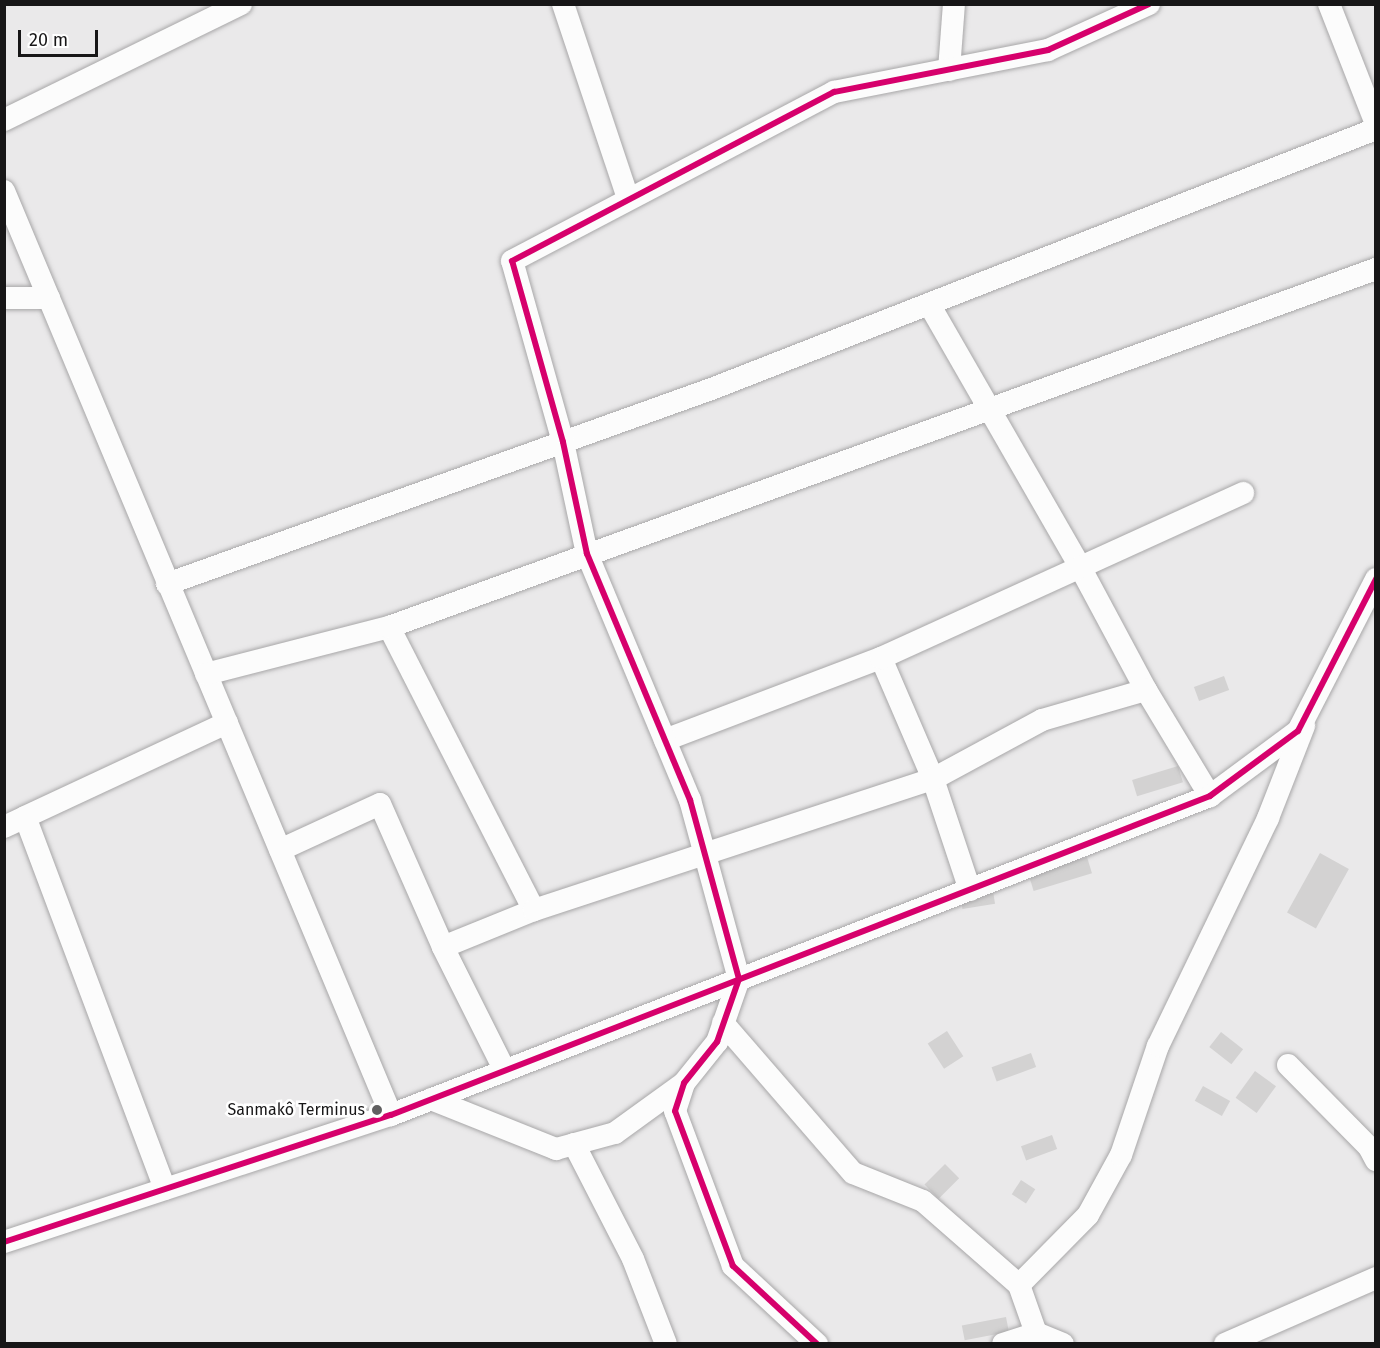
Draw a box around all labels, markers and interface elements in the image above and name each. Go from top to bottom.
scale bar [21,18,100,56]
text: 20 m [29,29,68,51]
place label: Sanmakô Terminus [227,1100,365,1120]
marker: Sanmakô Terminus [370,1103,384,1117]

